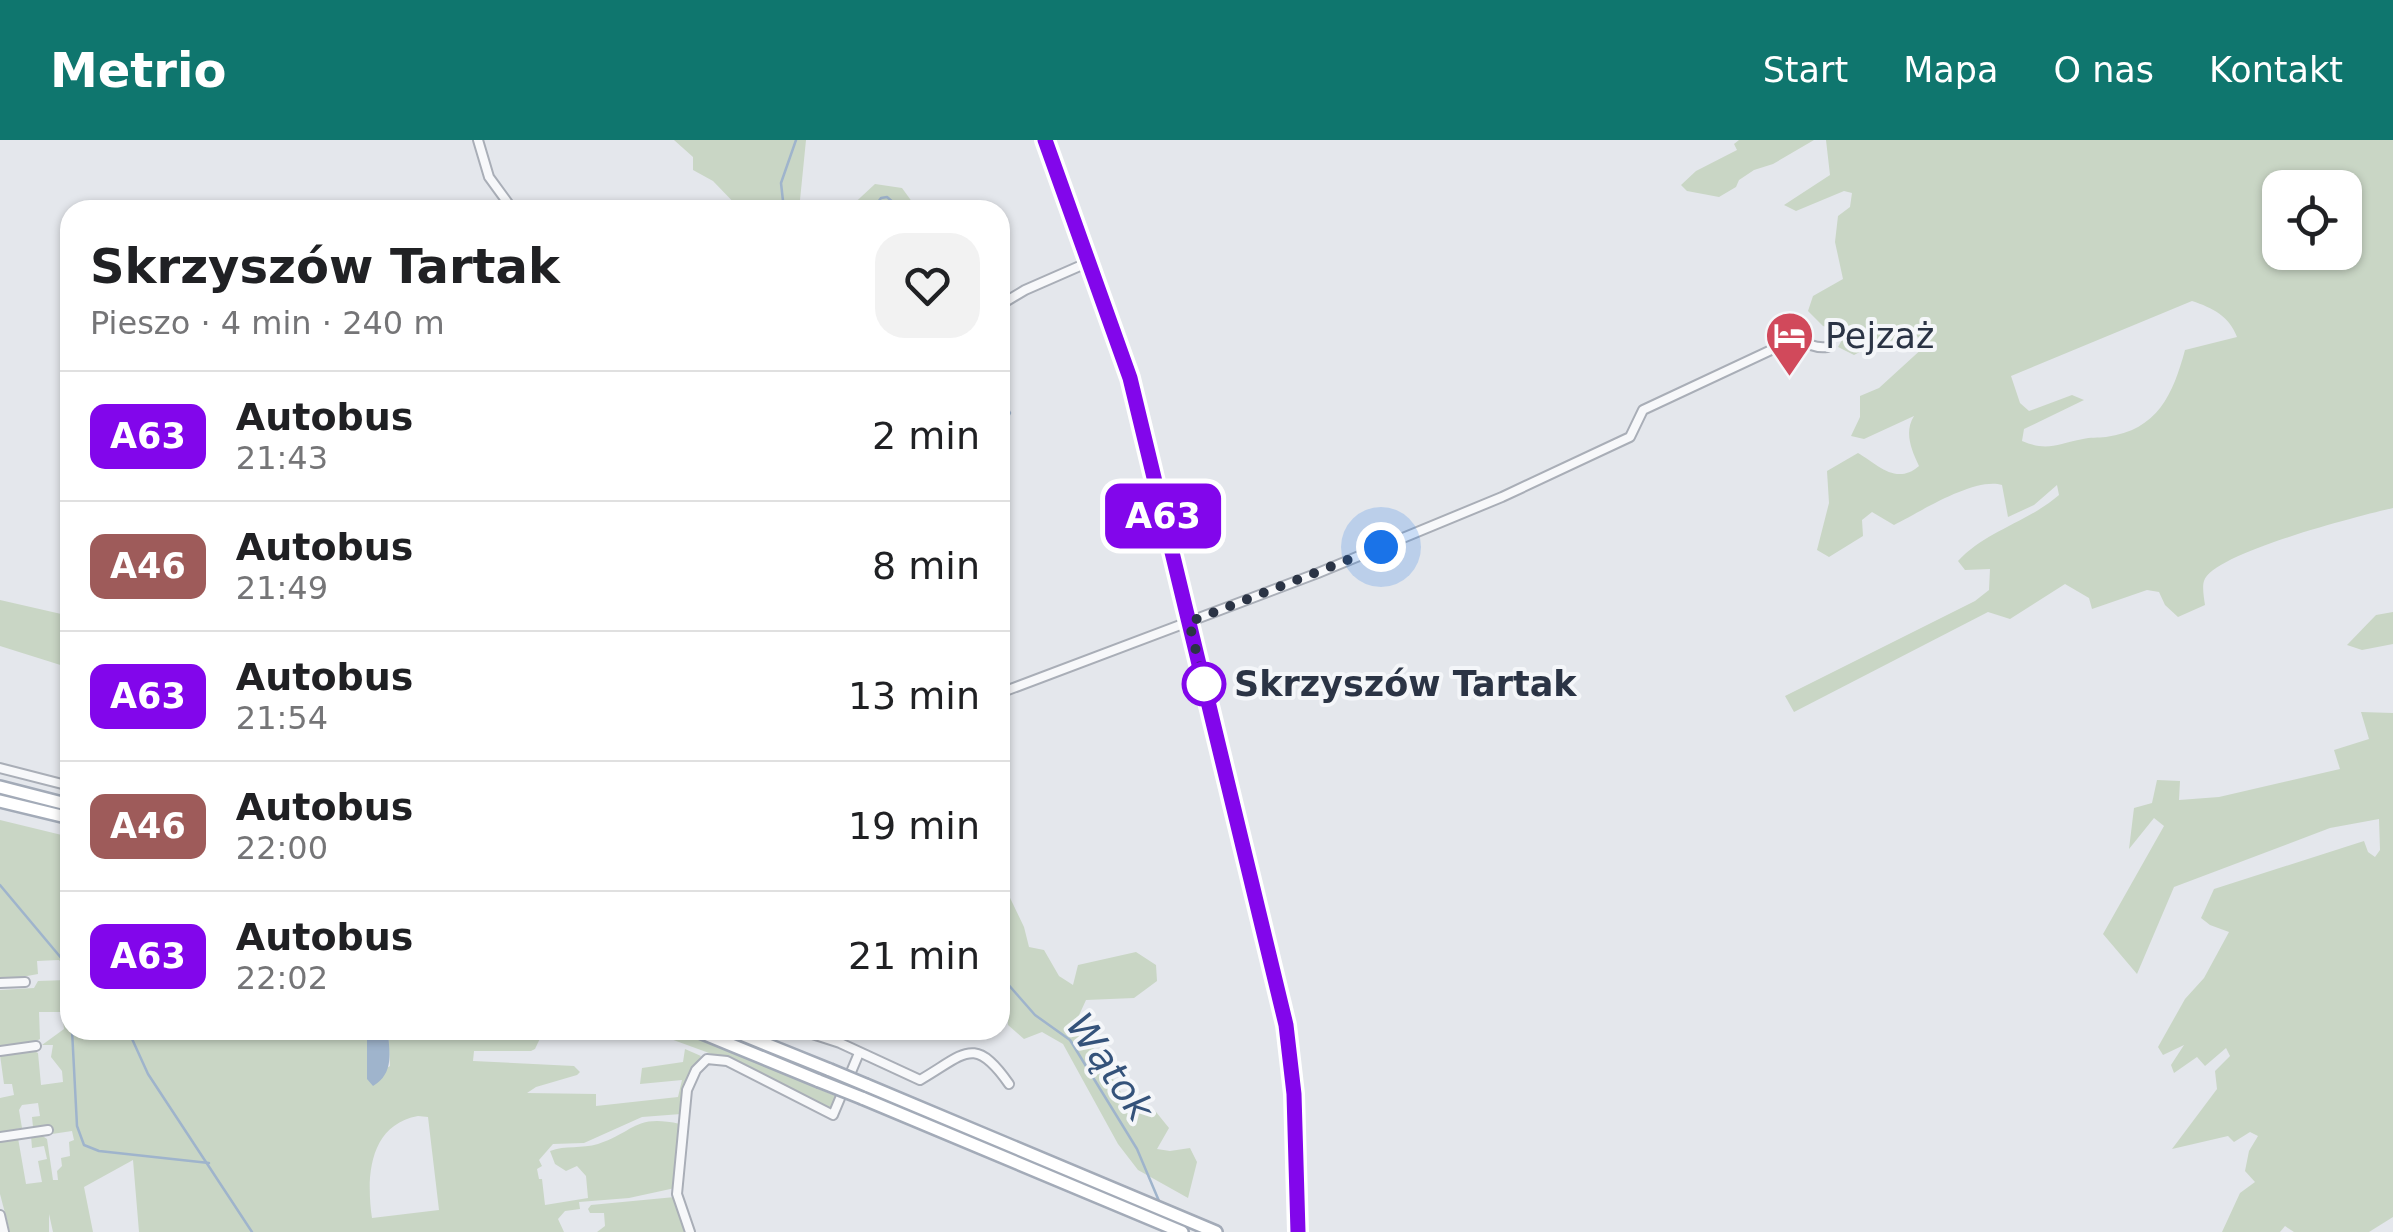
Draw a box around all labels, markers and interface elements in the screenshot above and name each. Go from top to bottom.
text: Metrio [50,42,226,98]
text: Start [1763,50,1848,90]
text: Mapa [1903,50,1998,90]
text: O nas [2053,50,2154,90]
text: Kontakt [2209,50,2343,90]
map controls [2262,170,2362,270]
button: locate [2262,170,2362,270]
button: heart [875,233,980,338]
text: Skrzyszów Tartak [90,238,560,294]
text: Pieszo · 4 min · 240 m [90,304,445,342]
hotel icon: Pejzaż [1764,310,1816,378]
place label: Pejzaż [1825,316,1934,356]
text: Autobus [236,395,413,439]
text: 2 min [872,414,980,458]
text: A63 [110,416,186,456]
text: 21:43 [236,439,328,477]
line badge: A63 [1106,484,1220,548]
text: A63 [1125,496,1201,536]
your location [1356,522,1406,572]
text: Autobus [236,525,413,569]
text: 8 min [872,544,980,588]
text: A46 [110,546,186,586]
text: 21:49 [236,569,328,607]
text: Autobus [236,655,413,699]
marker: Skrzyszów Tartak [1183,663,1225,705]
place label: Skrzyszów Tartak [1234,664,1577,704]
text: 13 min [848,674,980,718]
text: A63 [110,676,186,716]
text: 21:54 [236,699,328,737]
text: Autobus [236,785,413,829]
text: 19 min [848,804,980,848]
text: A46 [110,806,186,846]
text: 22:00 [236,829,328,867]
text: Autobus [236,915,413,959]
text: 21 min [848,934,980,978]
text: A63 [110,936,186,976]
text: 22:02 [236,959,328,997]
water label: Wątok [1057,1005,1164,1131]

